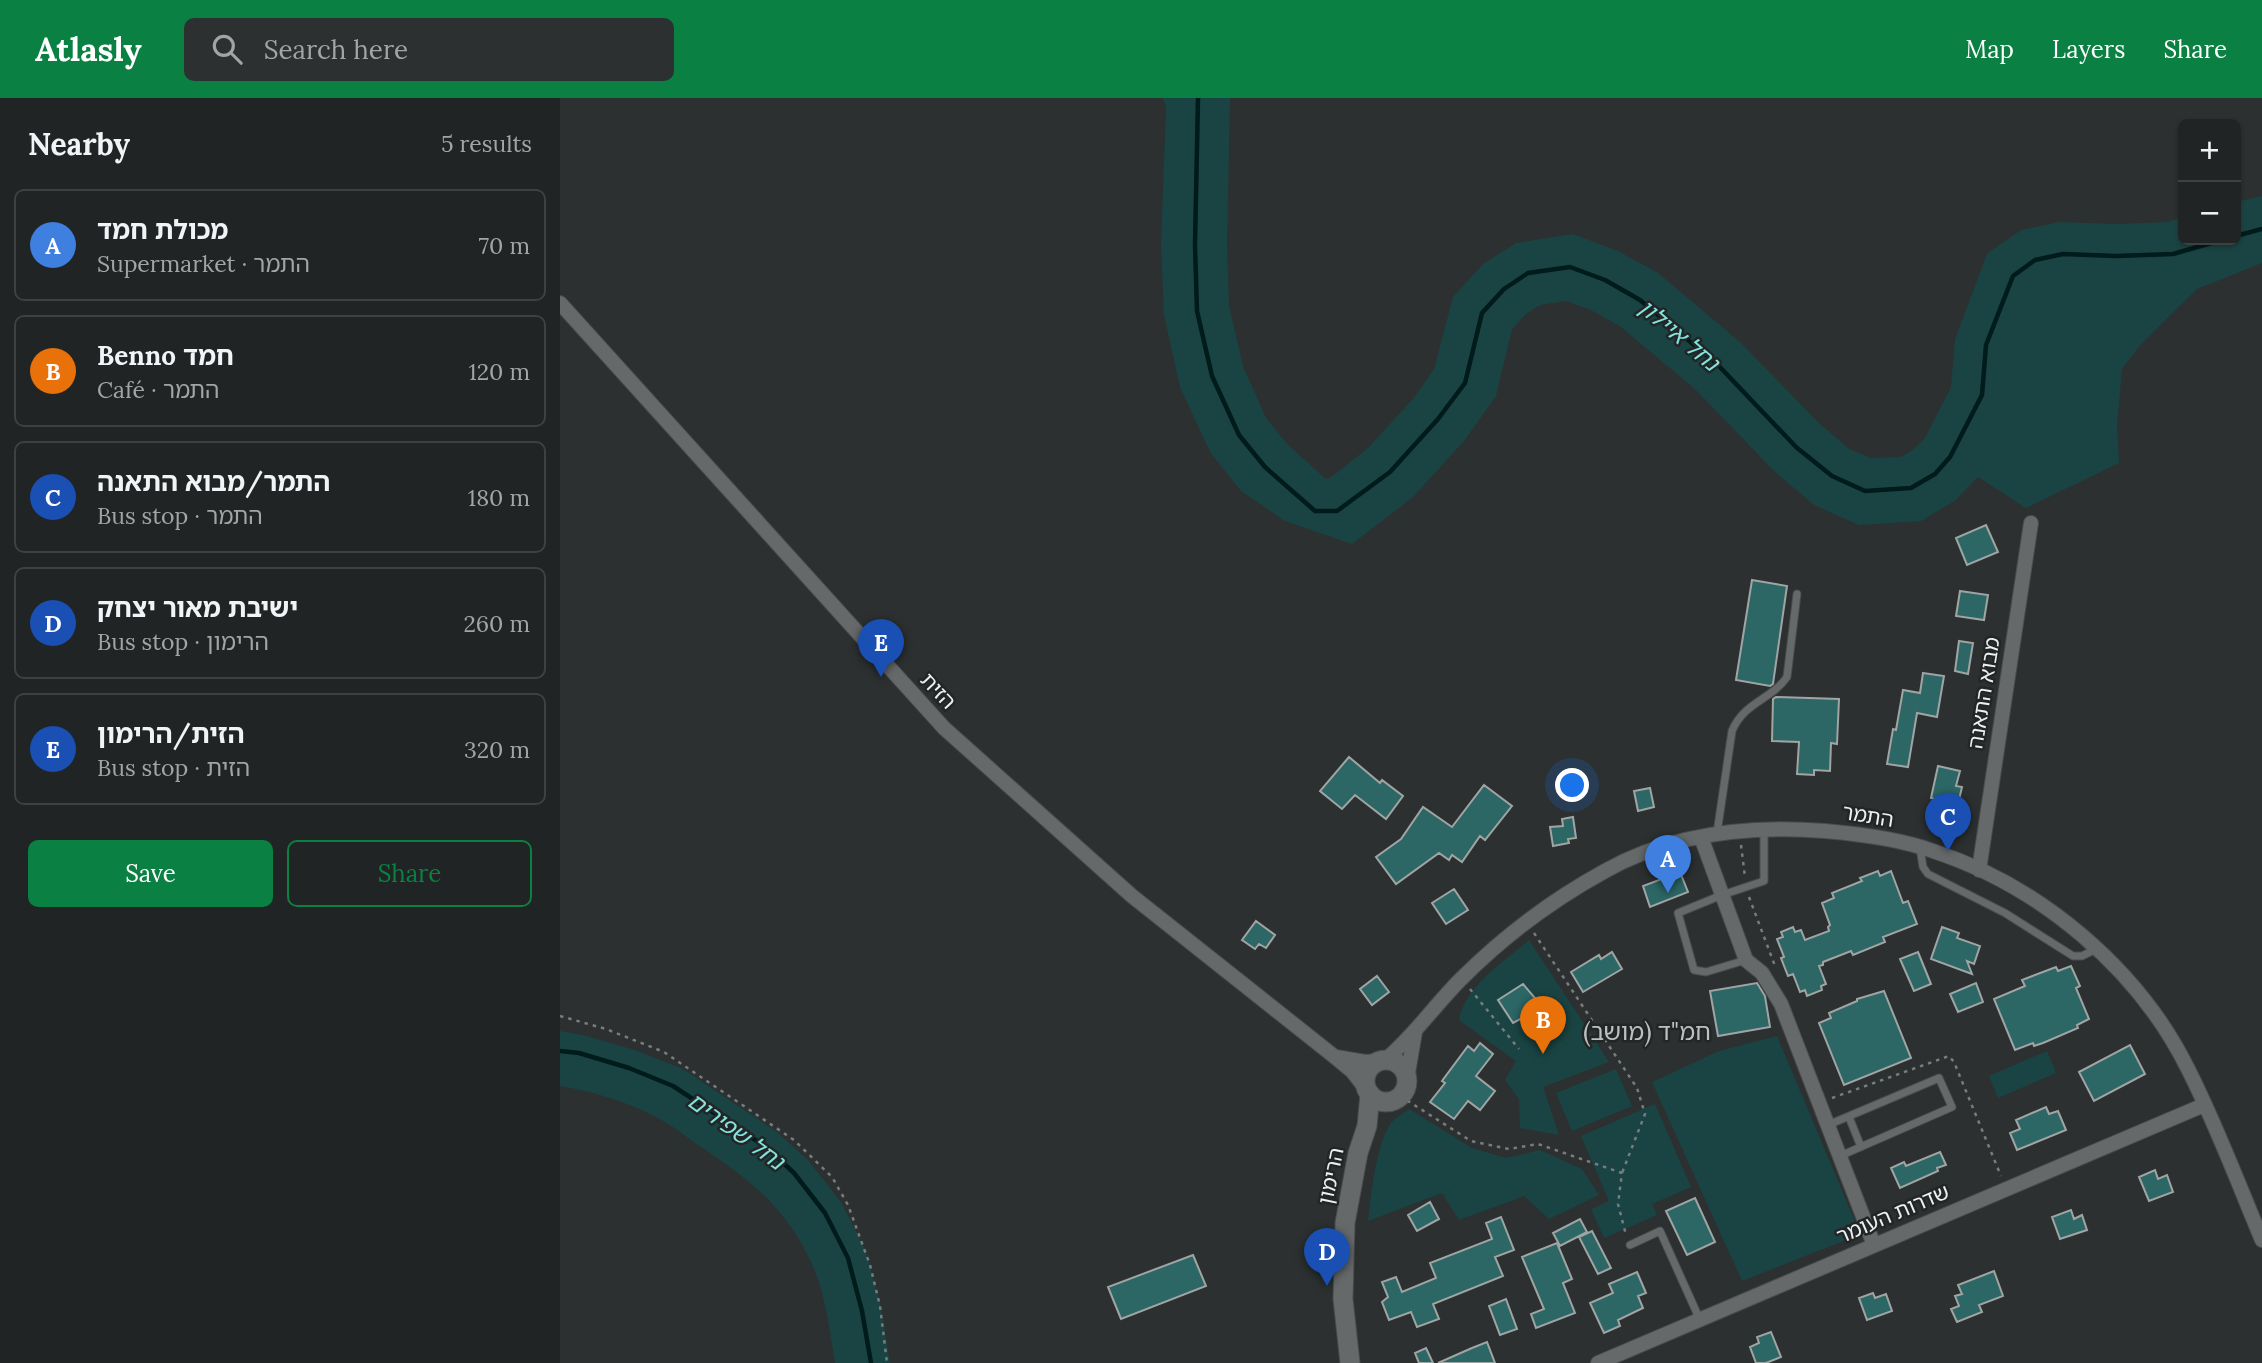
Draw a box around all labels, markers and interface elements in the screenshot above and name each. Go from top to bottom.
search box [184,18,674,81]
text: Atlasly [35,28,142,70]
icon: search [208,30,246,68]
text: Search here [264,33,408,66]
text: Map [1965,34,2014,65]
text: Layers [2052,34,2125,65]
text: Share [2163,34,2227,65]
map controls [2178,119,2241,245]
button: + [2178,119,2241,182]
text: Nearby [28,125,130,163]
text: 5 results [441,129,532,158]
button: − [2178,182,2241,245]
text: מכולת חמד [97,213,228,246]
text: A [45,231,61,260]
text: 70 m [479,231,530,260]
text: Supermarket · התמר [97,249,310,278]
water label: נחל איילון [1633,293,1727,378]
text: Benno חמד [97,339,234,372]
text: B [45,357,61,386]
text: 120 m [468,357,530,386]
text: Café · התמר [97,375,220,404]
text: התמר/מבוא התאנה [97,465,330,498]
text: C [45,483,61,512]
text: 180 m [468,483,530,512]
text: Bus stop · התמר [97,501,263,530]
text: ישיבת מאור יצחק [97,591,298,624]
text: D [44,609,62,638]
text: 260 m [463,609,530,638]
pin: E [858,619,904,677]
text: Bus stop · הרימון [97,627,269,656]
street label: מבוא התאנה [1961,635,2006,751]
street label: הזית [915,667,962,715]
text: הזית/הרימון [97,717,245,750]
text: E [46,735,60,764]
text: 320 m [464,735,530,764]
text: Bus stop · הזית [97,753,250,782]
your location [1555,768,1589,802]
pin: C [1925,793,1971,851]
street label: התמר [1840,798,1896,833]
pin: A [1645,835,1691,893]
button: Save [28,840,273,907]
button: Share [287,840,532,907]
pin: B [1520,996,1566,1054]
district label: חמ"ד (מושב) [1583,1016,1711,1047]
water label: נחל שפירים [682,1086,792,1177]
street label: הרימון [1311,1145,1350,1207]
street label: שדרות העומר [1832,1178,1953,1249]
pin: D [1304,1228,1350,1286]

